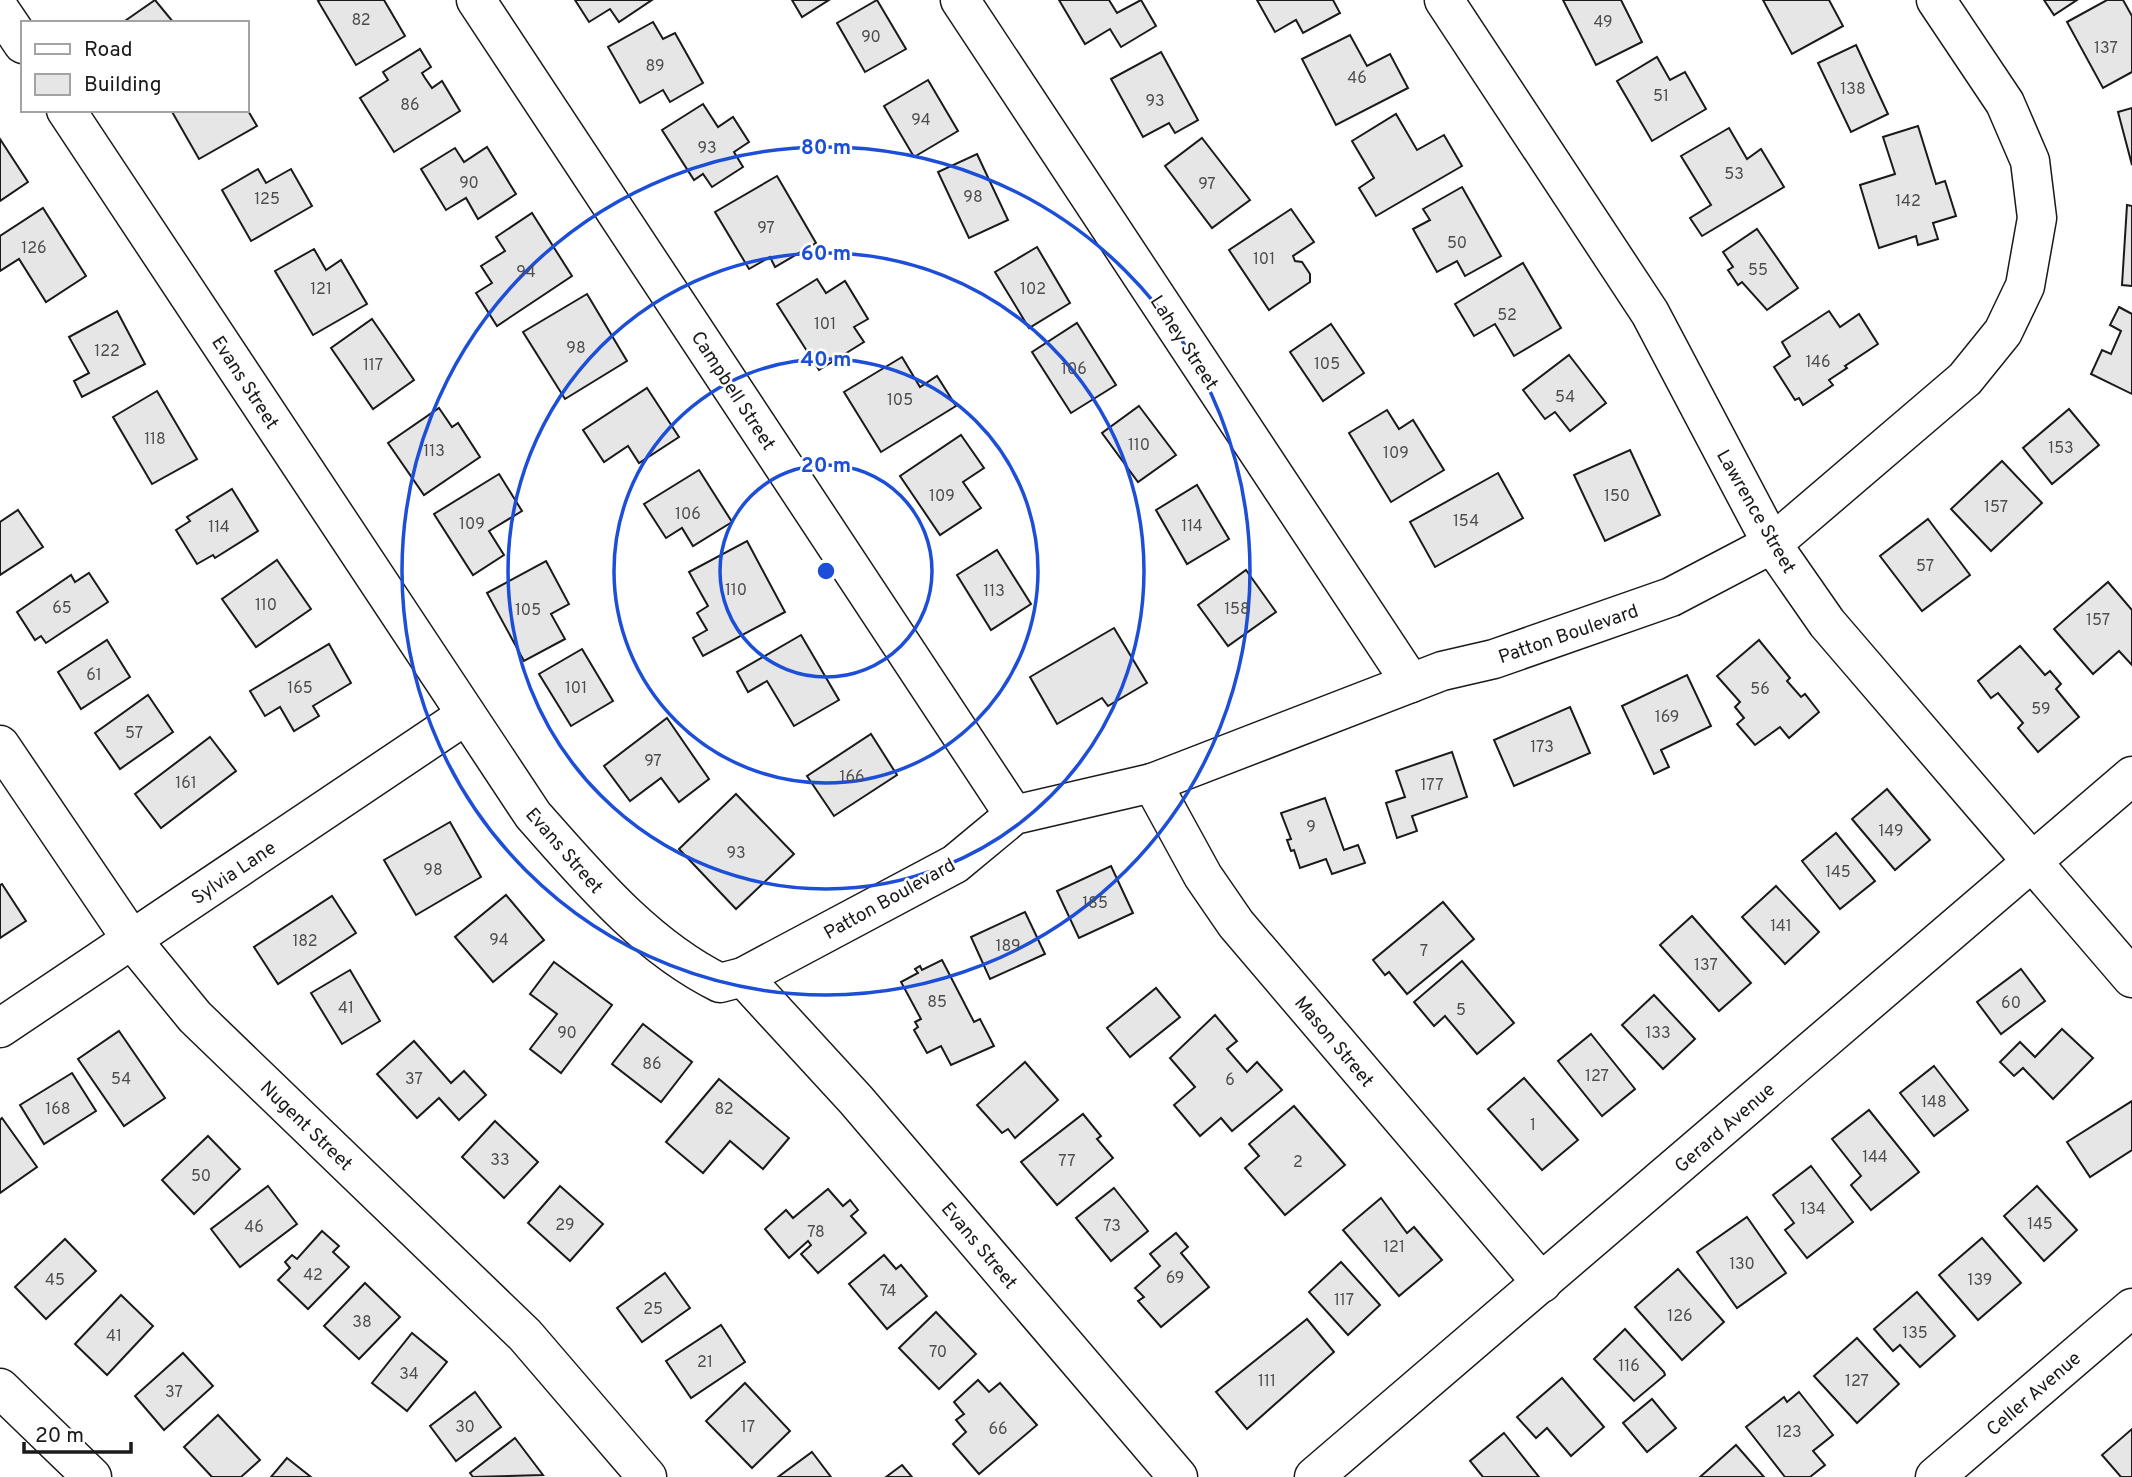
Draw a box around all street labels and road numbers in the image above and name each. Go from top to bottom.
street label: Lahey Street [1144,291,1223,395]
street label: Campbell Street [685,327,780,455]
street label: Evans Street [205,332,283,434]
street label: Lawrence Street [1710,446,1800,578]
street label: Patton Boulevard [1495,600,1642,670]
street label: Evans Street [520,803,607,899]
street label: Sylvia Lane [187,837,281,911]
street label: Patton Boulevard [820,854,960,946]
street label: Mason Street [1288,992,1378,1093]
street label: Nugent Street [254,1076,357,1177]
street label: Gerard Avenue [1670,1078,1781,1179]
street label: Evans Street [935,1198,1022,1295]
street label: Celler Avenue [1982,1347,2087,1442]

